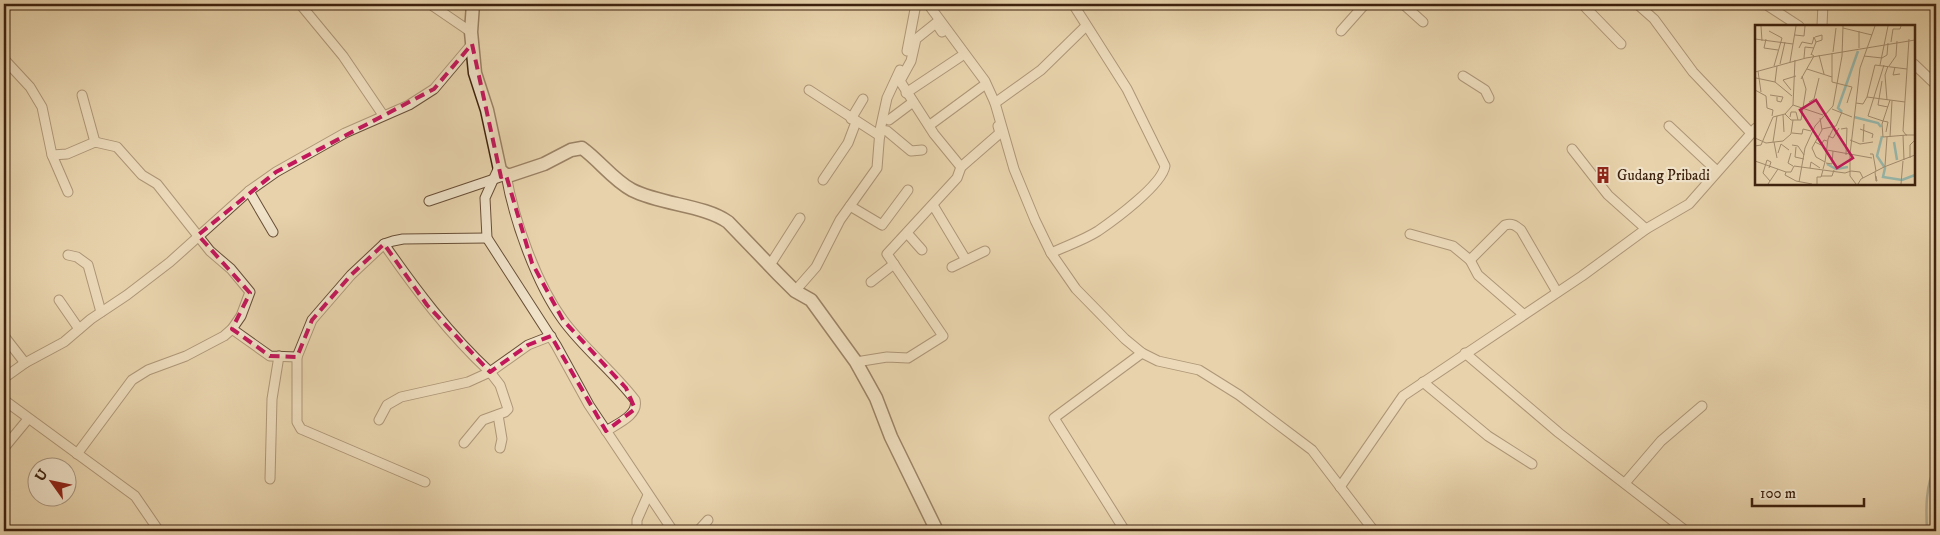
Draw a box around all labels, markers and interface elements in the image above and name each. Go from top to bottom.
inset map [1755,25,1915,185]
building icon: Gudang Pribadi [1593,165,1613,185]
place label: Gudang Pribadi [1617,166,1710,185]
north arrow [28,458,78,508]
text: U [31,466,53,485]
scale bar [1752,475,1865,507]
text: 100 m [1760,484,1796,503]

